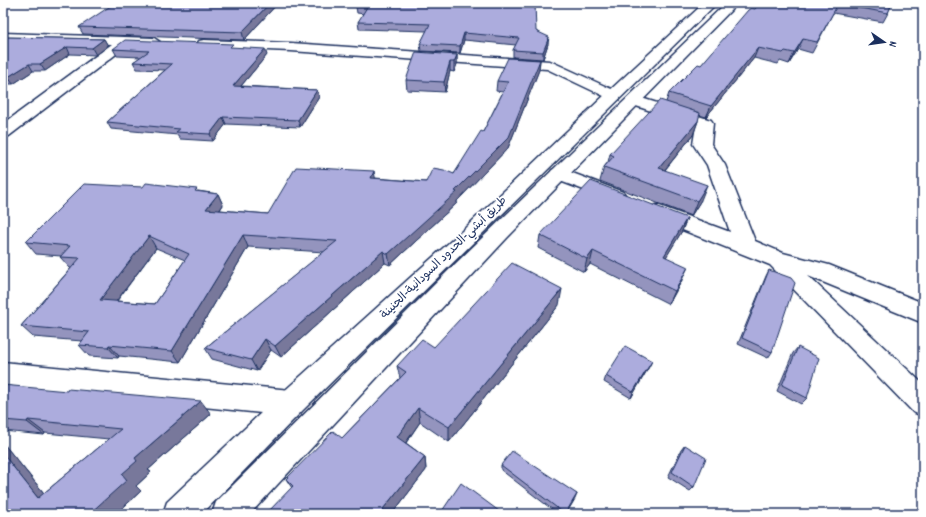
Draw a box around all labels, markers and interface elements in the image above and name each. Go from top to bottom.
north arrow [864,22,904,62]
text: N [883,39,900,49]
street label: طريق أبشي-الحدود السودانية-الجنينة [377,193,512,324]

